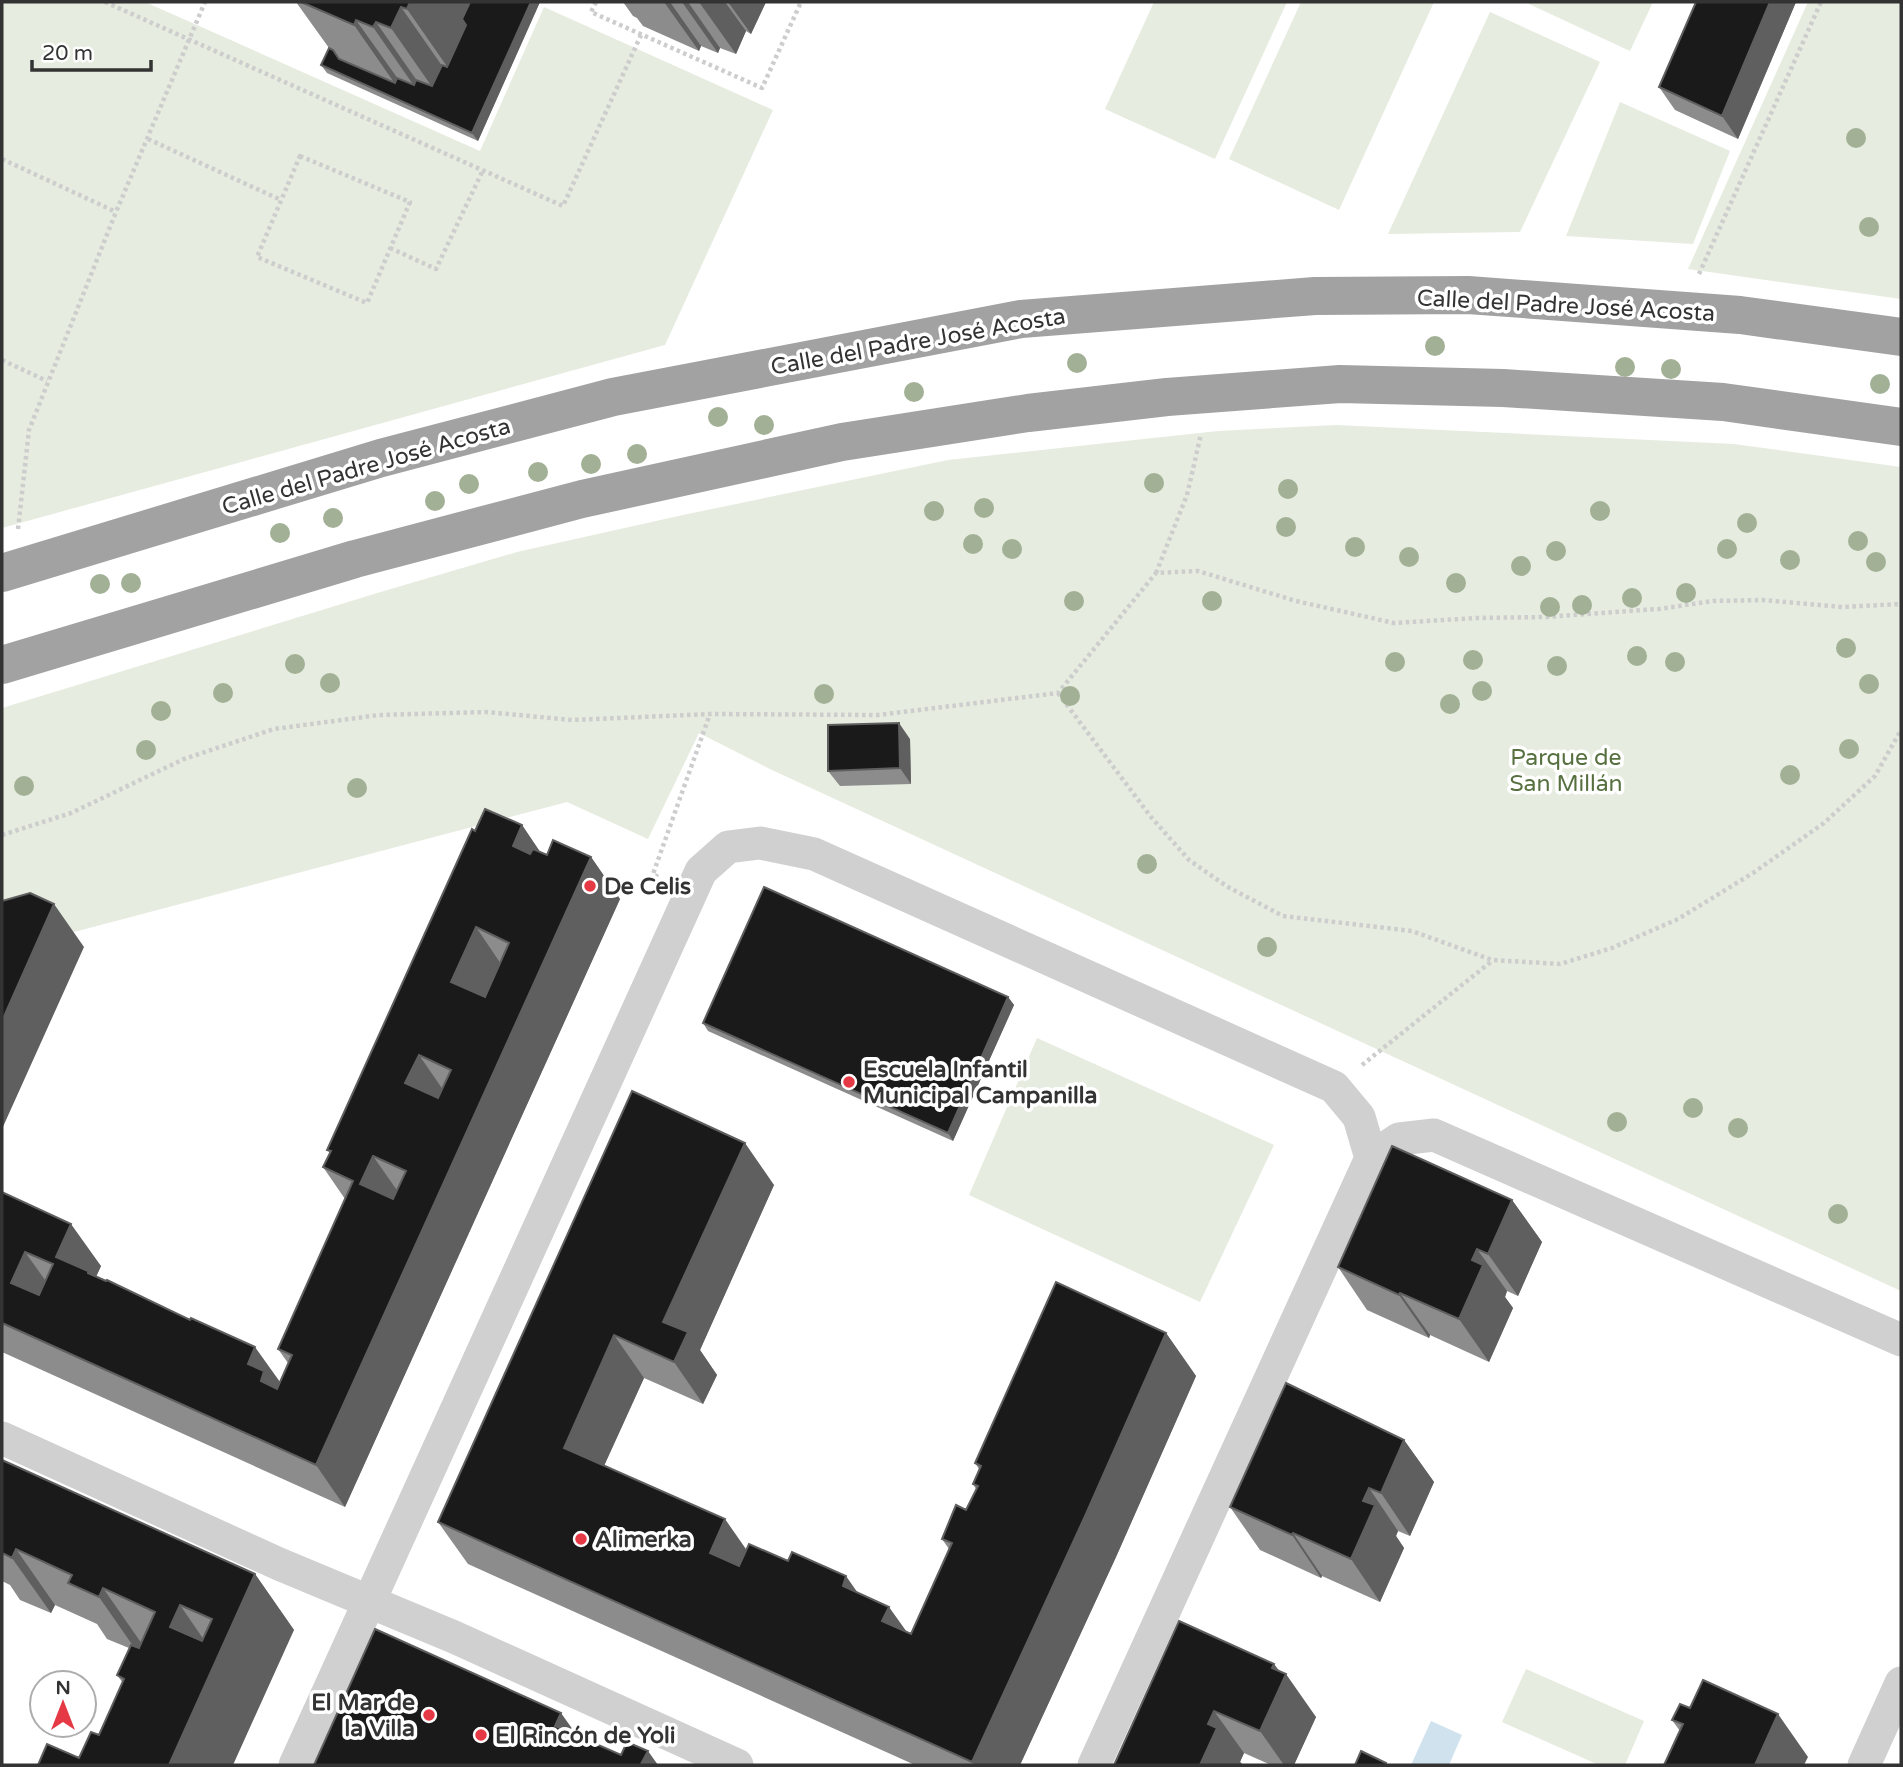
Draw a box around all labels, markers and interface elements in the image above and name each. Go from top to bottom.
scale bar [32,28,150,72]
text: 20 m [42,41,93,66]
street label: Calle del Padre José Acosta [1416,284,1716,328]
street label: Calle del Padre José Acosta [769,302,1068,382]
street label: Calle del Padre José Acosta [219,412,514,522]
park label: Parque de San Millán [1509,744,1623,798]
place label: De Celis [604,873,691,901]
marker: De Celis [582,878,598,894]
place label: Escuela Infantil Municipal Campanilla [863,1056,1097,1110]
marker: Escuela Infantil Municipal Campanilla [841,1074,857,1090]
place label: Alimerka [595,1526,692,1554]
marker: Alimerka [573,1531,589,1547]
north arrow [28,1669,98,1739]
text: N [55,1677,71,1699]
place label: El Mar de la Villa [311,1689,415,1743]
marker: El Mar de la Villa [421,1707,437,1723]
place label: El Rincón de Yoli [495,1722,676,1750]
marker: El Rincón de Yoli [473,1727,489,1743]

